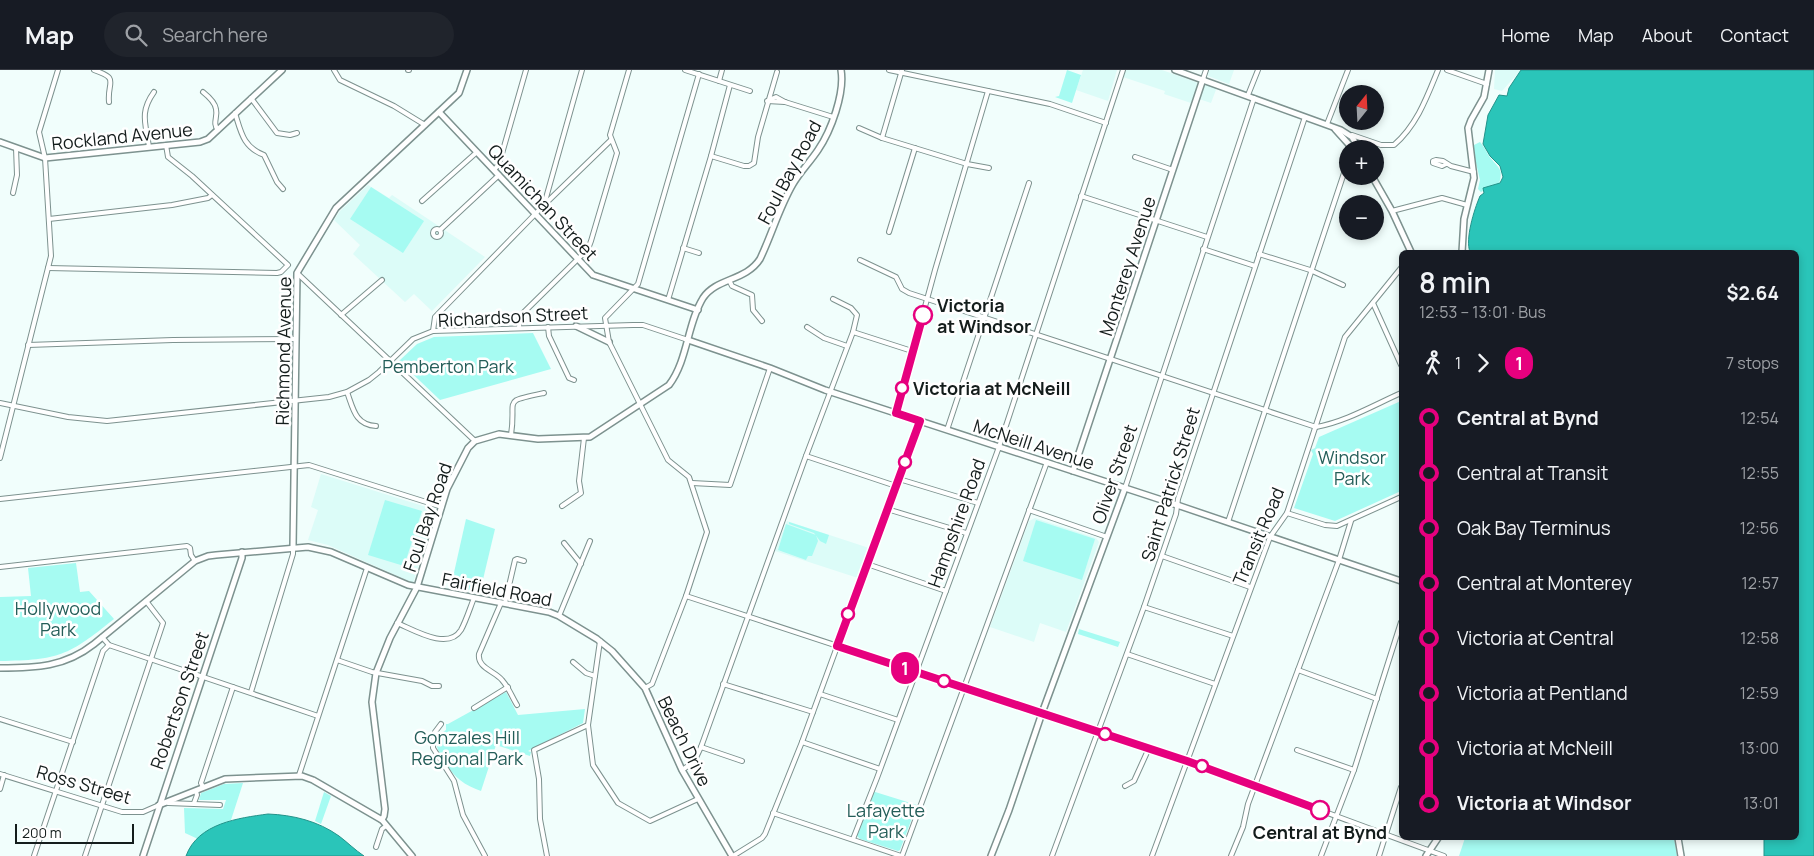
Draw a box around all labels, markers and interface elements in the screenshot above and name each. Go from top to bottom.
search box [104,12,454,57]
text: Map [25,18,74,51]
icon: search [122,21,150,49]
text: Search here [162,22,268,48]
text: Home [1501,23,1550,47]
text: Map [1578,23,1614,47]
text: About [1642,23,1692,47]
text: Contact [1720,23,1789,47]
north arrow [1339,85,1384,130]
map controls [1339,85,1384,240]
street label: Foul Bay Road [752,116,826,228]
street label: Rockland Avenue [50,117,194,155]
street label: Quamichan Street [483,139,603,265]
button: + [1339,140,1384,185]
street label: Monterey Avenue [1093,193,1161,339]
button: − [1339,195,1384,240]
text: 8 min [1419,263,1491,301]
street label: Richmond Avenue [270,277,296,425]
text: $2.64 [1727,280,1779,306]
place label: Victoria at Windsor [937,293,1031,338]
street label: Richardson Street [437,300,589,332]
text: 12:53 – 13:01 · Bus [1419,301,1546,323]
marker: Victoria at Windsor [913,305,933,325]
icon: walk [1419,349,1447,377]
icon: forward [1469,349,1497,377]
text: 1 [1515,351,1523,375]
text: 1 [1455,352,1461,374]
text: 7 stops [1726,352,1779,374]
park label: Pemberton Park [382,354,515,378]
place label: Victoria at McNeill [913,376,1071,400]
marker: Victoria at McNeill [895,381,909,395]
street label: Saint Patrick Street [1135,404,1205,564]
text: Central at Bynd [1457,405,1599,431]
text: 12:54 [1740,407,1779,429]
street label: McNeill Avenue [970,413,1098,475]
street label: Oliver Street [1086,421,1142,527]
park label: Windsor Park [1318,445,1387,490]
unlabelled marker [898,455,912,469]
street label: Hampshire Road [922,455,990,591]
street label: Foul Bay Road [397,459,457,575]
text: Central at Transit [1457,460,1608,486]
text: 12:55 [1740,462,1779,484]
street label: Transit Road [1227,484,1289,588]
text: Oak Bay Terminus [1457,515,1611,541]
text: 12:56 [1740,517,1779,539]
street label: Fairfield Road [440,567,554,611]
text: Central at Monterey [1457,570,1632,596]
text: 12:57 [1742,572,1779,594]
park label: Hollywood Park [15,596,101,641]
unlabelled marker [841,607,855,621]
text: Victoria at Central [1457,625,1614,651]
text: 12:58 [1740,627,1779,649]
street label: Robertson Street [144,628,214,772]
line badge: 1 [889,652,921,684]
text: 1 [901,656,909,680]
unlabelled marker [937,674,951,688]
text: Victoria at Pentland [1457,680,1628,706]
text: 12:59 [1740,682,1779,704]
street label: Beach Drive [653,692,717,790]
park label: Gonzales Hill Regional Park [411,725,524,770]
unlabelled marker [1098,727,1112,741]
text: Victoria at McNeill [1457,735,1613,761]
text: 13:00 [1740,737,1779,759]
street label: Ross Street [34,759,134,809]
unlabelled marker [1195,759,1209,773]
text: Victoria at Windsor [1457,790,1632,816]
text: 13:01 [1743,792,1779,814]
park label: Lafayette Park [847,798,925,843]
marker: Central at Bynd [1310,800,1330,820]
place label: Central at Bynd [1253,820,1387,844]
scale bar [15,821,134,844]
text: 200 m [22,823,62,842]

